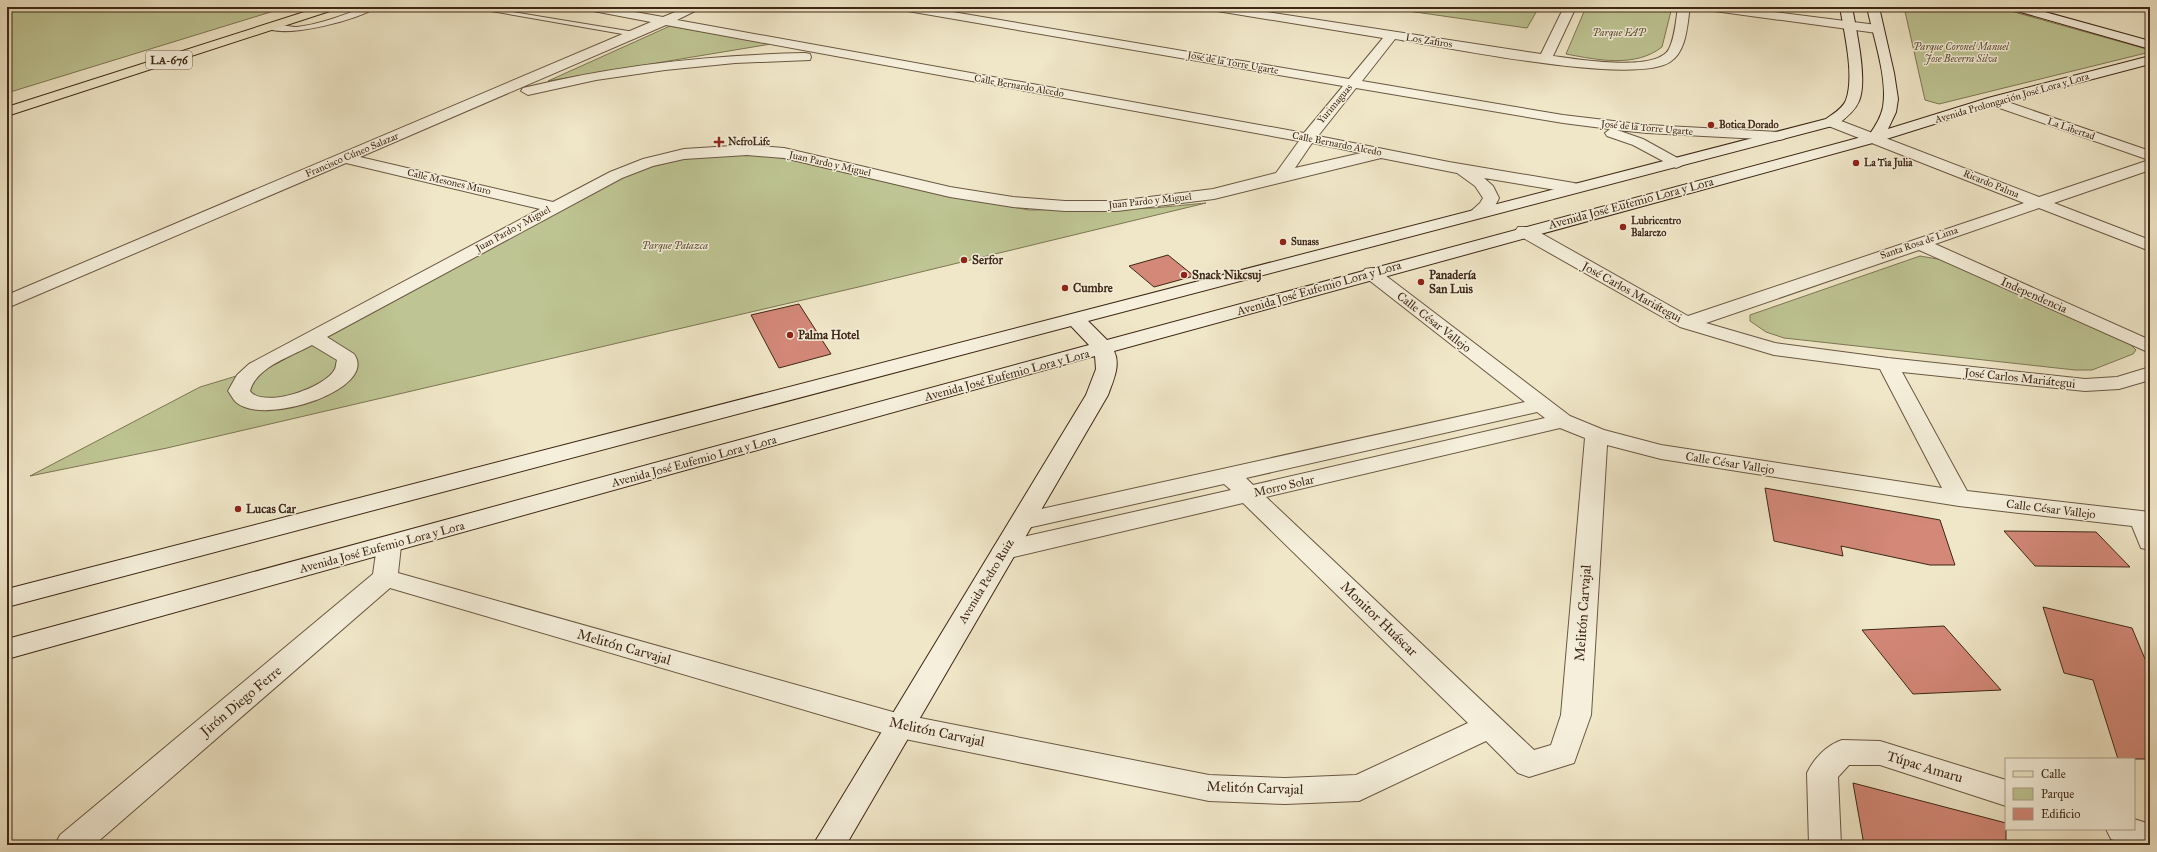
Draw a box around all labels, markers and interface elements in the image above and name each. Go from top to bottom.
park label: Parque FAP [1592,27,1647,39]
street label: Los Zafiros [1405,31,1454,51]
park label: Parque Coronel Manuel Jose Becerra Silva [1913,41,2010,65]
street label: José de la Torre Ugarte [1185,49,1279,78]
road number: LA-676 [146,51,192,69]
street label: Avenida Prolongación José Lora y Lora [1933,70,2091,127]
street label: Calle Bernardo Alcedo [973,72,1065,100]
street label: Yurimaguas [1315,81,1355,126]
street label: La Libertad [2046,115,2096,143]
street label: José de la Torre Ugarte [1599,118,1693,139]
place label: Botica Dorado [1719,119,1779,131]
marker: Botica Dorado [1706,120,1716,130]
street label: Calle Bernardo Alcedo [1291,129,1383,159]
street label: Francisco Cúneo Salazar [304,130,401,180]
marker: NefroLife [713,136,725,148]
place label: NefroLife [728,136,771,148]
street label: Juan Pardo y Miguel [787,149,872,180]
place label: La Tia Julia [1864,157,1913,170]
marker: La Tia Julia [1851,158,1861,168]
street label: Calle Mesones Muro [406,167,492,197]
street label: Ricardo Palma [1961,167,2021,201]
street label: Avenida José Eufemio Lora y Lora [1546,174,1716,233]
street label: Juan Pardo y Miguel [1107,191,1193,212]
street label: Juan Pardo y Miguel [473,203,553,256]
place label: Lubricentro Balarezo [1631,215,1681,239]
marker: Lubricentro Balarezo [1618,222,1628,232]
street label: Santa Rosa de Lima [1879,224,1960,262]
place label: Sunass [1291,236,1319,248]
marker: Sunass [1278,237,1288,247]
park label: Parque Patazca [642,240,708,252]
place label: Serfor [972,253,1003,267]
marker: Serfor [959,255,969,265]
street label: Avenida José Eufemio Lora y Lora [1234,258,1404,319]
street label: José Carlos Mariátegui [1578,258,1685,326]
place label: Snack Nikcsuj [1192,268,1261,283]
place label: Panadería San Luis [1429,268,1477,296]
marker: Snack Nikcsuj [1179,270,1189,280]
street label: Independencia [1999,274,2070,316]
marker: Panadería San Luis [1416,277,1426,287]
place label: Cumbre [1073,281,1113,295]
marker: Cumbre [1060,283,1070,293]
street label: Calle César Vallejo [1394,289,1474,355]
place label: Palma Hotel [798,328,860,342]
marker: Palma Hotel [785,330,795,340]
street label: Avenida José Eufemio Lora y Lora [922,346,1092,405]
street label: José Carlos Mariátegui [1962,365,2077,392]
street label: Avenida José Eufemio Lora y Lora [609,432,779,491]
street label: Calle César Vallejo [1684,449,1776,477]
street label: Morro Solar [1252,472,1316,500]
street label: Calle César Vallejo [2005,497,2097,521]
place label: Lucas Car [246,502,297,516]
marker: Lucas Car [233,504,243,514]
street label: Avenida José Eufemio Lora y Lora [297,518,467,577]
street label: Avenida Pedro Ruiz [955,536,1017,627]
street label: Melitón Carvajal [1571,564,1595,662]
street label: Monitor Huáscar [1337,578,1422,661]
street label: Melitón Carvajal [575,625,673,669]
street label: Jirón Diego Ferre [195,662,286,742]
street label: Melitón Carvajal [888,714,986,750]
street label: Túpac Amaru [1885,747,1966,787]
legend [2005,758,2135,830]
text: Calle [2041,767,2066,781]
street label: Melitón Carvajal [1206,778,1304,798]
text: Parque [2041,787,2074,802]
text: Edificio [2041,807,2080,821]

